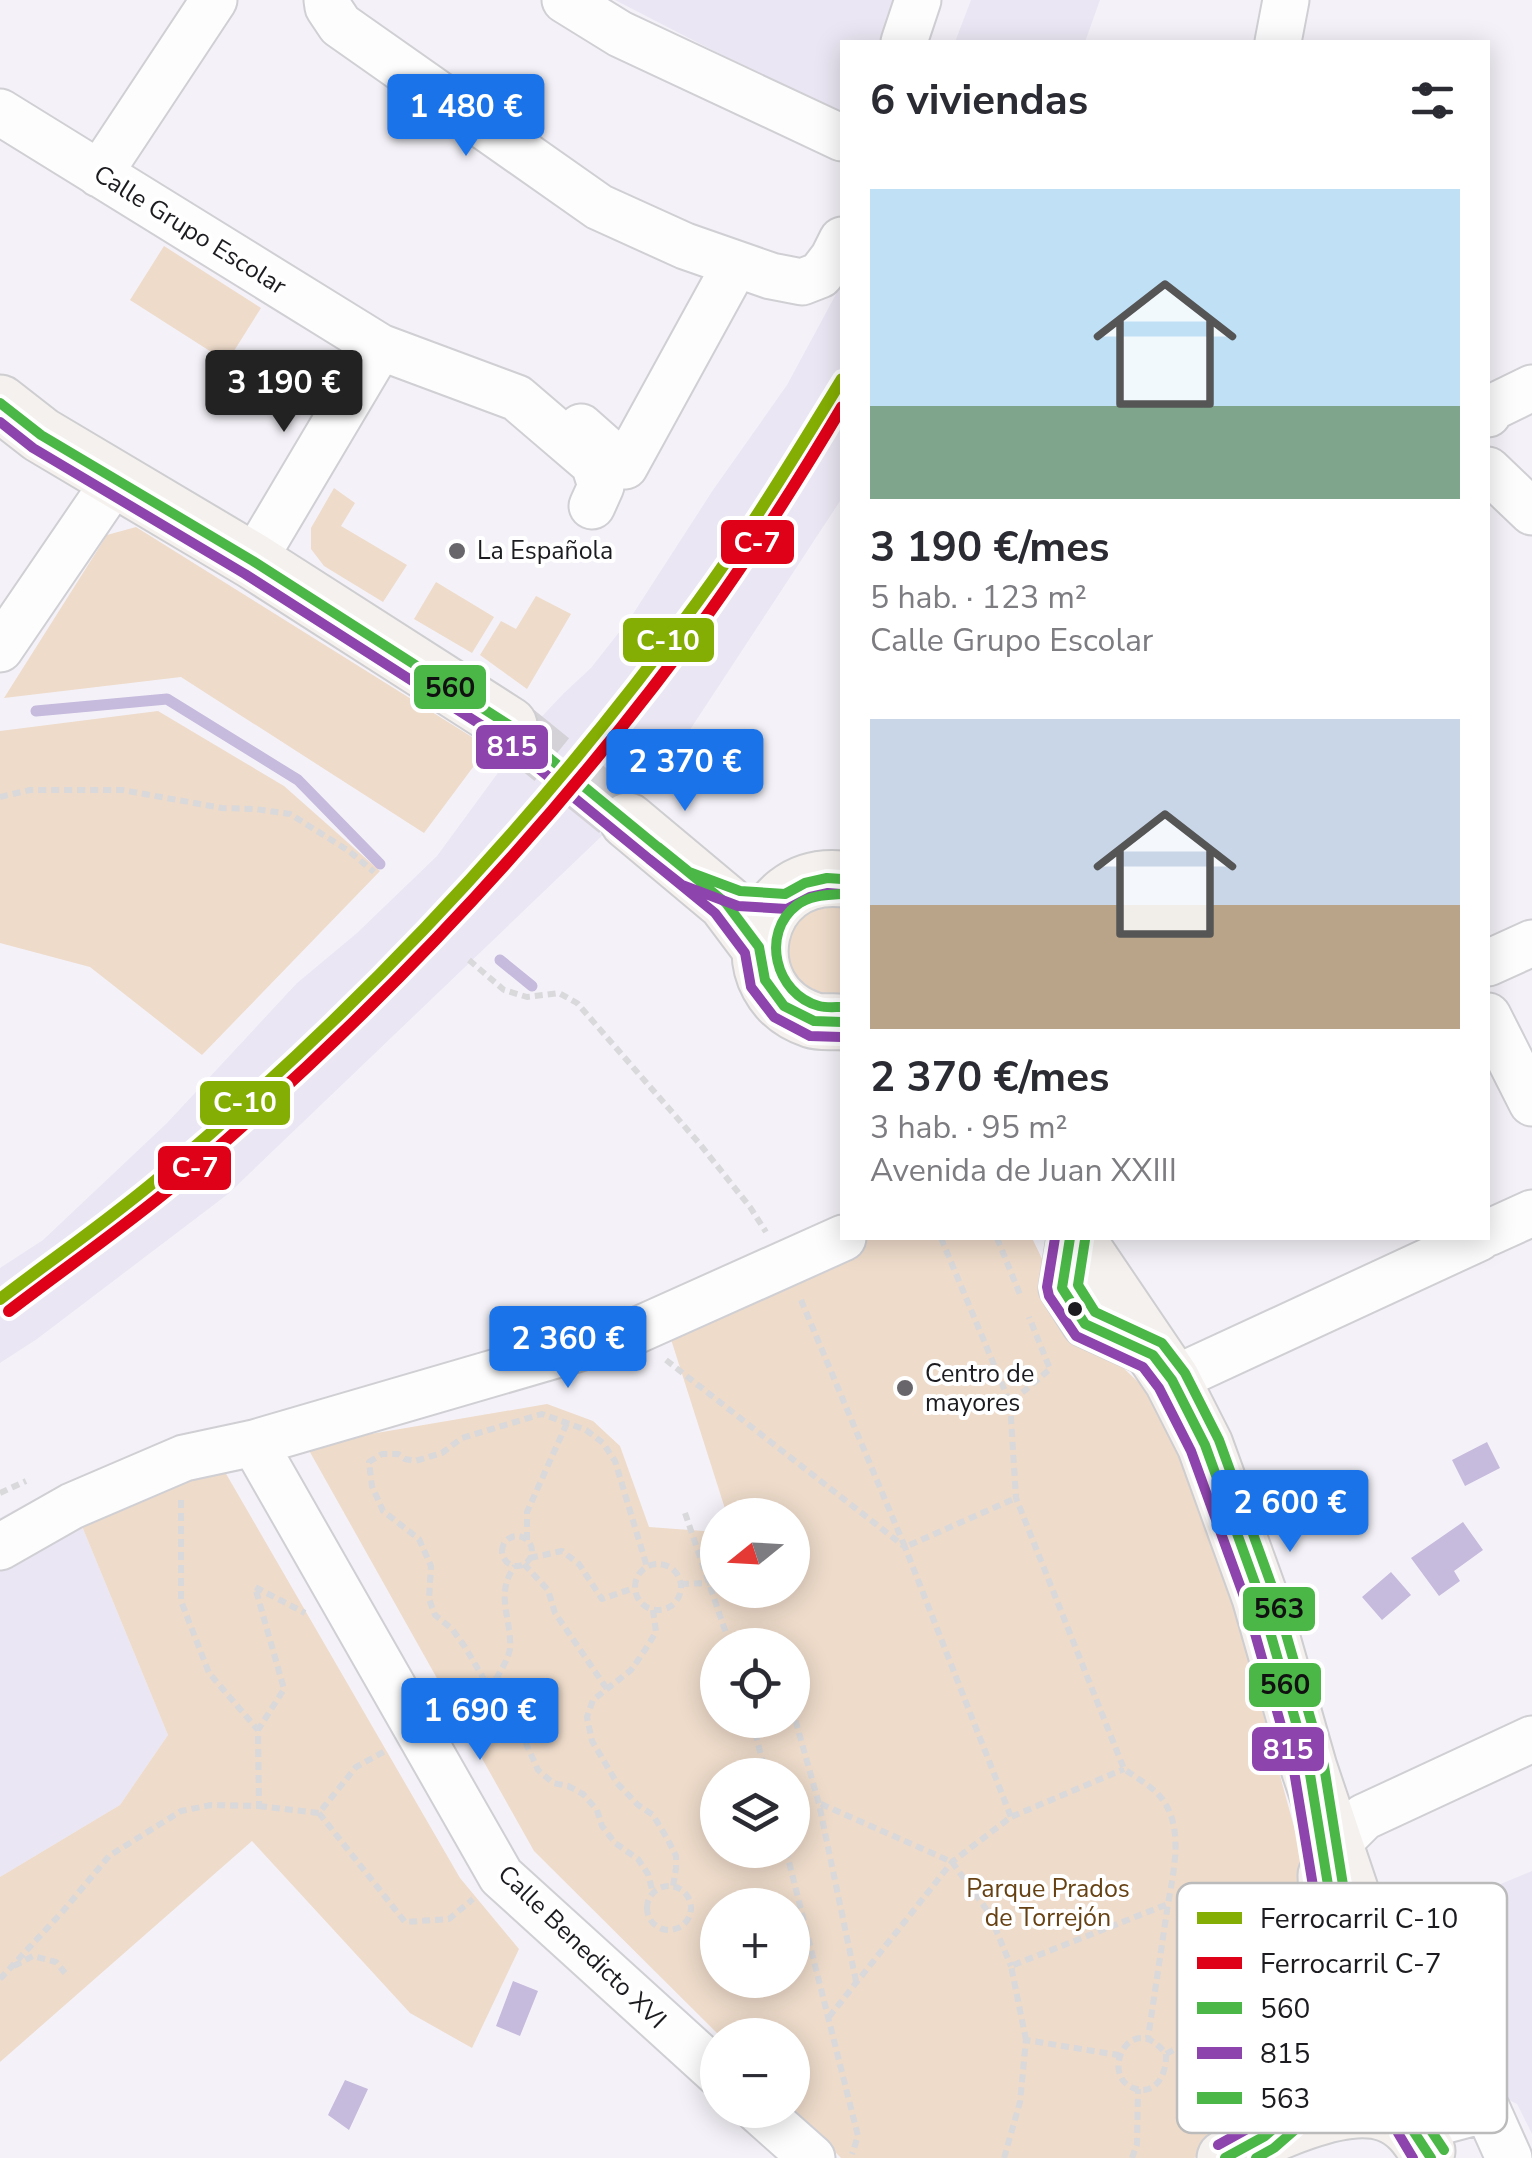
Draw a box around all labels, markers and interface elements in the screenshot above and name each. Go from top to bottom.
text: 6 viviendas [870,72,1088,129]
icon: filters [1405,73,1460,128]
pin: 1 480 € [374,74,558,159]
text: 1 480 € [409,85,523,128]
street label: Calle Grupo Escolar [87,157,293,303]
icon: home [1075,254,1255,434]
pin: 3 190 € [192,350,376,435]
text: 3 190 € [227,361,341,404]
line badge: C-7 [719,518,796,566]
text: 3 190 €/mes [870,519,1109,576]
text: C-7 [733,524,781,562]
place label: La Española [477,534,613,568]
marker: La Española [446,540,468,562]
text: 5 hab. · 123 m² [870,576,1087,619]
line badge: C-10 [621,616,716,664]
text: Calle Grupo Escolar [870,619,1153,662]
text: C-10 [636,622,700,660]
line badge: 560 [412,663,488,711]
text: 560 [425,669,475,707]
line badge: 815 [474,723,550,771]
text: 815 [487,728,537,766]
pin: 2 370 € [593,729,777,814]
text: 2 370 € [628,740,742,783]
icon: home [1075,784,1255,964]
text: 2 370 €/mes [870,1049,1109,1106]
line badge: C-10 [198,1079,292,1127]
text: C-10 [213,1084,277,1122]
text: 3 hab. · 95 m² [870,1106,1068,1149]
line badge: C-7 [156,1144,233,1192]
text: C-7 [171,1149,219,1187]
text: Avenida de Juan XXIII [870,1149,1177,1192]
unlabelled marker [1065,1299,1085,1319]
pin: 2 360 € [476,1306,660,1391]
text: 2 360 € [511,1317,625,1360]
place label: Centro de mayores [925,1357,1034,1420]
marker: Centro de mayores [894,1377,916,1399]
pin: 2 600 € [1198,1470,1382,1555]
text: 2 600 € [1233,1481,1347,1524]
north arrow [700,1498,810,1608]
map controls [700,1498,810,2128]
line badge: 563 [1241,1585,1317,1633]
text: 563 [1254,1590,1304,1628]
button: locate [700,1628,810,1738]
line badge: 560 [1247,1661,1323,1709]
text: 560 [1260,1666,1310,1704]
pin: 1 690 € [388,1678,572,1763]
text: 1 690 € [423,1689,537,1732]
line badge: 815 [1250,1725,1326,1773]
text: 815 [1263,1731,1313,1769]
button: layers [700,1758,810,1868]
street label: Calle Benedicto XVI [490,1858,674,2036]
park label: Parque Prados de Torrejón [966,1872,1130,1935]
legend [1177,1883,1507,2133]
button: + [700,1888,810,1998]
text: Ferrocarril C-10 [1260,1900,1458,1938]
text: Ferrocarril C-7 [1260,1945,1442,1983]
text: 560 [1260,1990,1310,2028]
button: − [700,2018,810,2128]
text: 815 [1260,2035,1310,2073]
text: 563 [1260,2080,1310,2118]

